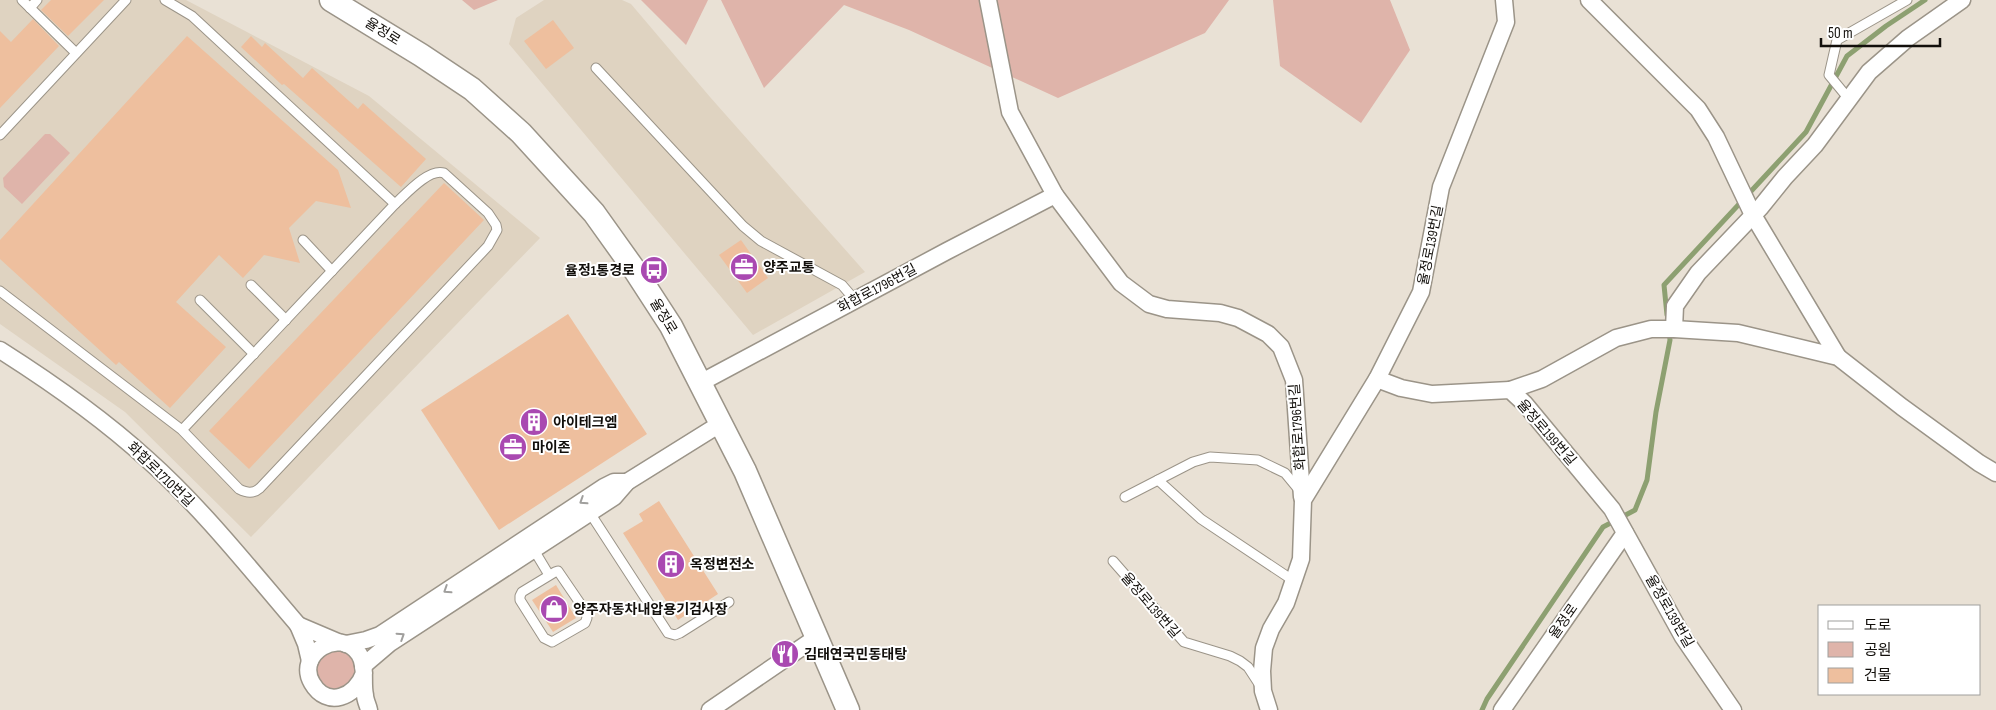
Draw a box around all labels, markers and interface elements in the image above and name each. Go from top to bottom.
street label: 율정로 [362,14,404,49]
scale bar [1821,15,1940,47]
text: 50 m [1828,24,1853,43]
street label: 율정로139번길 [1414,204,1447,287]
office icon: 양주교통 [729,252,759,282]
bus stop icon: 율정1통경로 [639,255,669,285]
place label: 양주교통 [763,259,815,276]
street label: 화합로1796번길 [835,260,920,316]
place label: 율정1통경로 [565,262,635,279]
street label: 율정로 [646,295,681,337]
street label: 화합로1796번길 [1286,383,1309,471]
street label: 율정로199번길 [1513,396,1580,469]
building icon: 아이테크엠 [519,407,549,437]
place label: 아이테크엠 [553,414,617,431]
office icon: 마이존 [498,432,528,462]
street label: 화합로1710번길 [124,438,198,510]
place label: 마이존 [532,439,571,456]
one-way arrow [579,494,588,504]
building icon: 옥정변전소 [656,549,686,579]
place label: 옥정변전소 [690,556,755,573]
street label: 율정로139번길 [1118,569,1184,642]
street label: 율정로139번길 [1642,572,1697,651]
one-way arrow [444,584,453,593]
shop icon: 양주자동차내압용기검사장 [539,594,569,624]
street label: 율정로 [1545,600,1582,642]
place label: 양주자동차내압용기검사장 [573,601,728,618]
legend [1818,605,1981,695]
text: 도로 [1864,616,1892,635]
one-way arrow [396,633,405,642]
restaurant icon: 김태연국민동태탕 [770,639,800,669]
text: 공원 [1864,641,1892,660]
place label: 김태연국민동태탕 [804,646,907,663]
text: 건물 [1864,666,1892,685]

